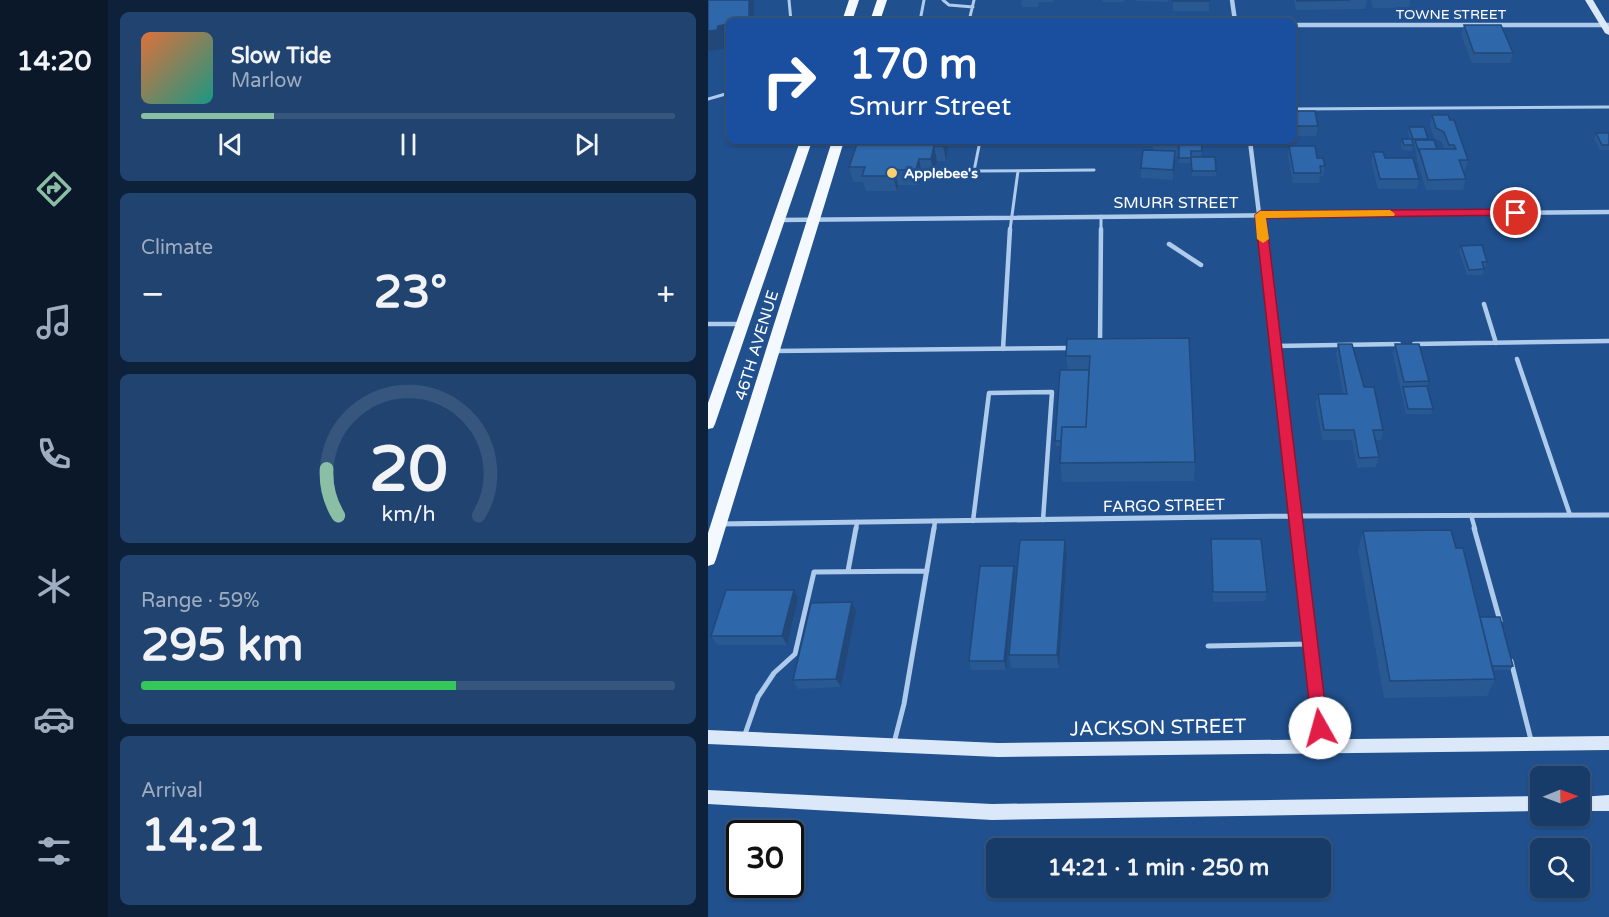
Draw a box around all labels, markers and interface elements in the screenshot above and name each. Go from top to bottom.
street label: TOWNE STREET [1396,6,1507,23]
text: 170 m [849,39,978,90]
icon: right [750,42,828,120]
text: Slow Tide [231,43,331,69]
text: 14:20 [17,45,91,78]
text: Marlow [231,69,302,93]
text: Smurr Street [849,90,1011,123]
icon: previous [214,128,247,161]
icon: pause [392,128,425,161]
icon: next [570,128,603,161]
place label: Applebee's [904,165,978,182]
marker: Applebee's [885,166,899,180]
icon: directions [33,168,75,210]
pin [1490,187,1541,238]
street label: SMURR STREET [1114,193,1239,213]
icon: arrive [1499,196,1532,229]
text: Climate [141,236,213,260]
text: 23° [374,266,447,320]
text: − [141,275,165,314]
text: + [656,275,675,314]
street label: 46TH AVENUE [731,288,783,403]
icon: music [33,301,75,343]
icon: phone [33,433,75,475]
text: 20 [369,433,447,508]
street label: FARGO STREET [1103,495,1225,517]
text: km/h [381,501,435,527]
icon: climate [33,565,75,607]
text: Range · 59% [141,589,260,613]
text: 295 km [141,619,303,673]
position arrow [1288,696,1352,760]
icon: car [33,698,75,740]
street label: JACKSON STREET [1069,714,1247,742]
north arrow [1530,766,1590,826]
map controls [1530,766,1590,898]
text: Arrival [141,779,203,803]
text: 14:21 [141,809,266,863]
speed limit sign: 30 [726,820,804,898]
icon: filters [33,830,75,872]
button: search [1530,838,1590,898]
text: 14:21 · 1 min · 250 m [1048,855,1269,881]

